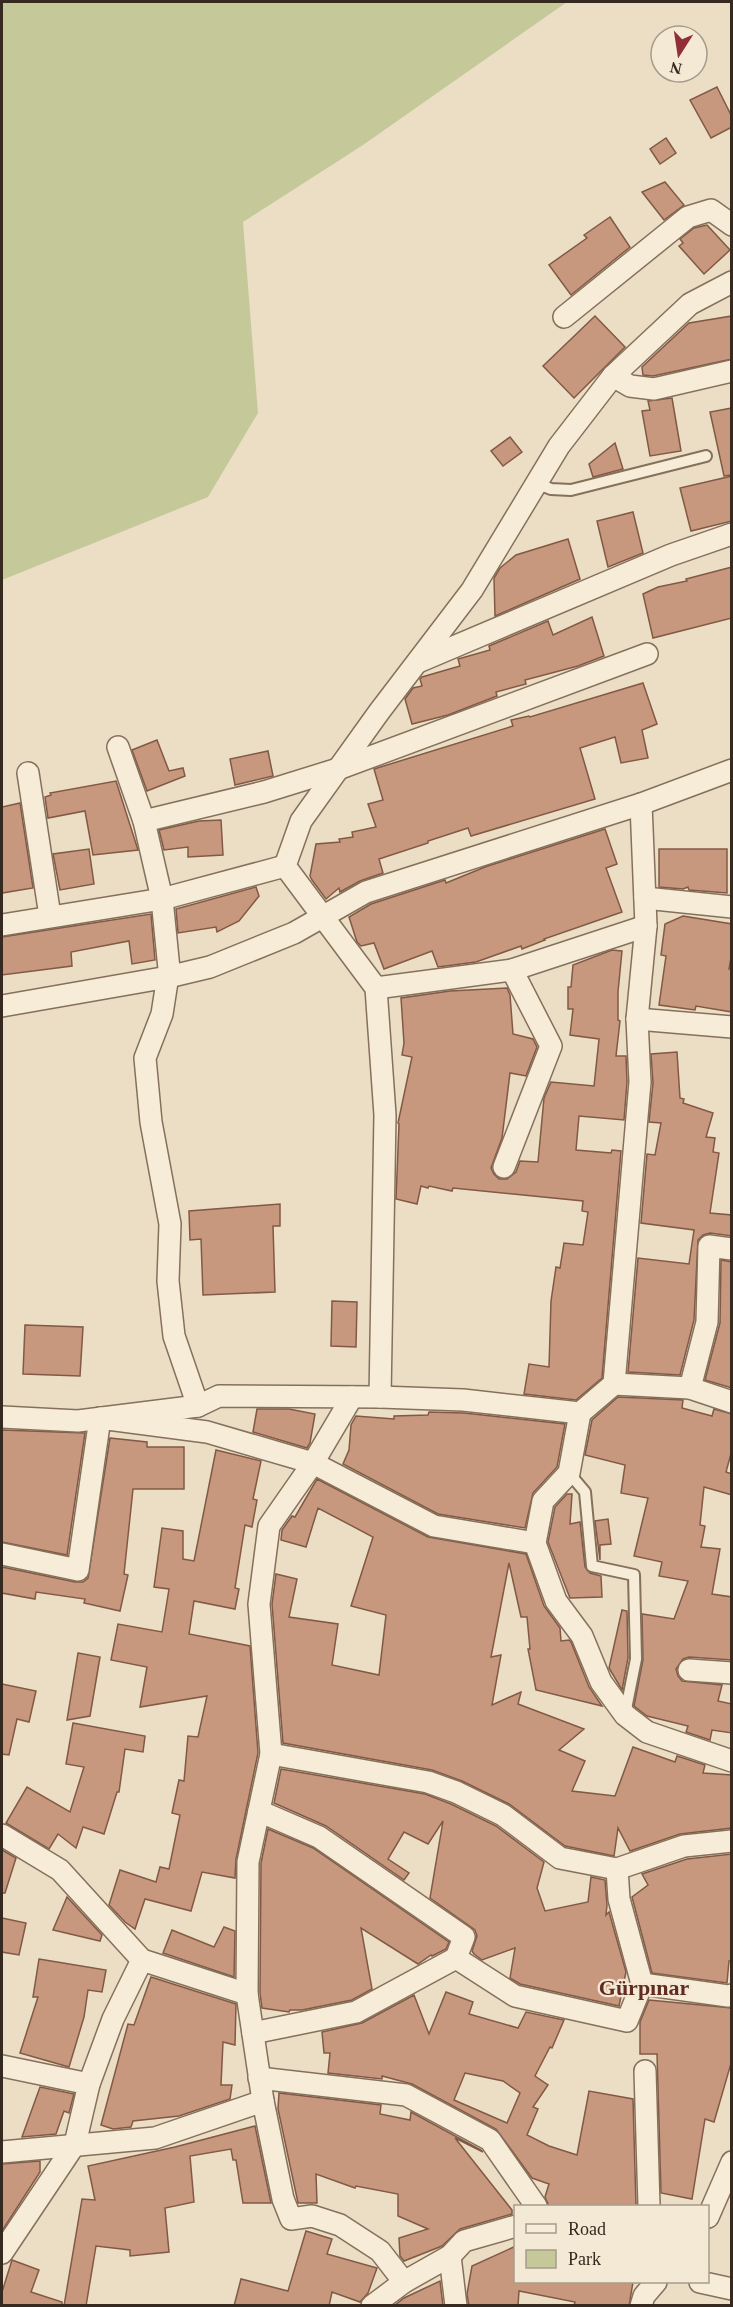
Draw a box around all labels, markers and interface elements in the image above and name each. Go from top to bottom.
north arrow [649,24,709,84]
text: N [668,59,683,78]
district label: Gürpınar [599,1975,689,2000]
legend [514,2205,709,2283]
text: Road [568,2219,606,2239]
text: Park [568,2249,601,2269]

